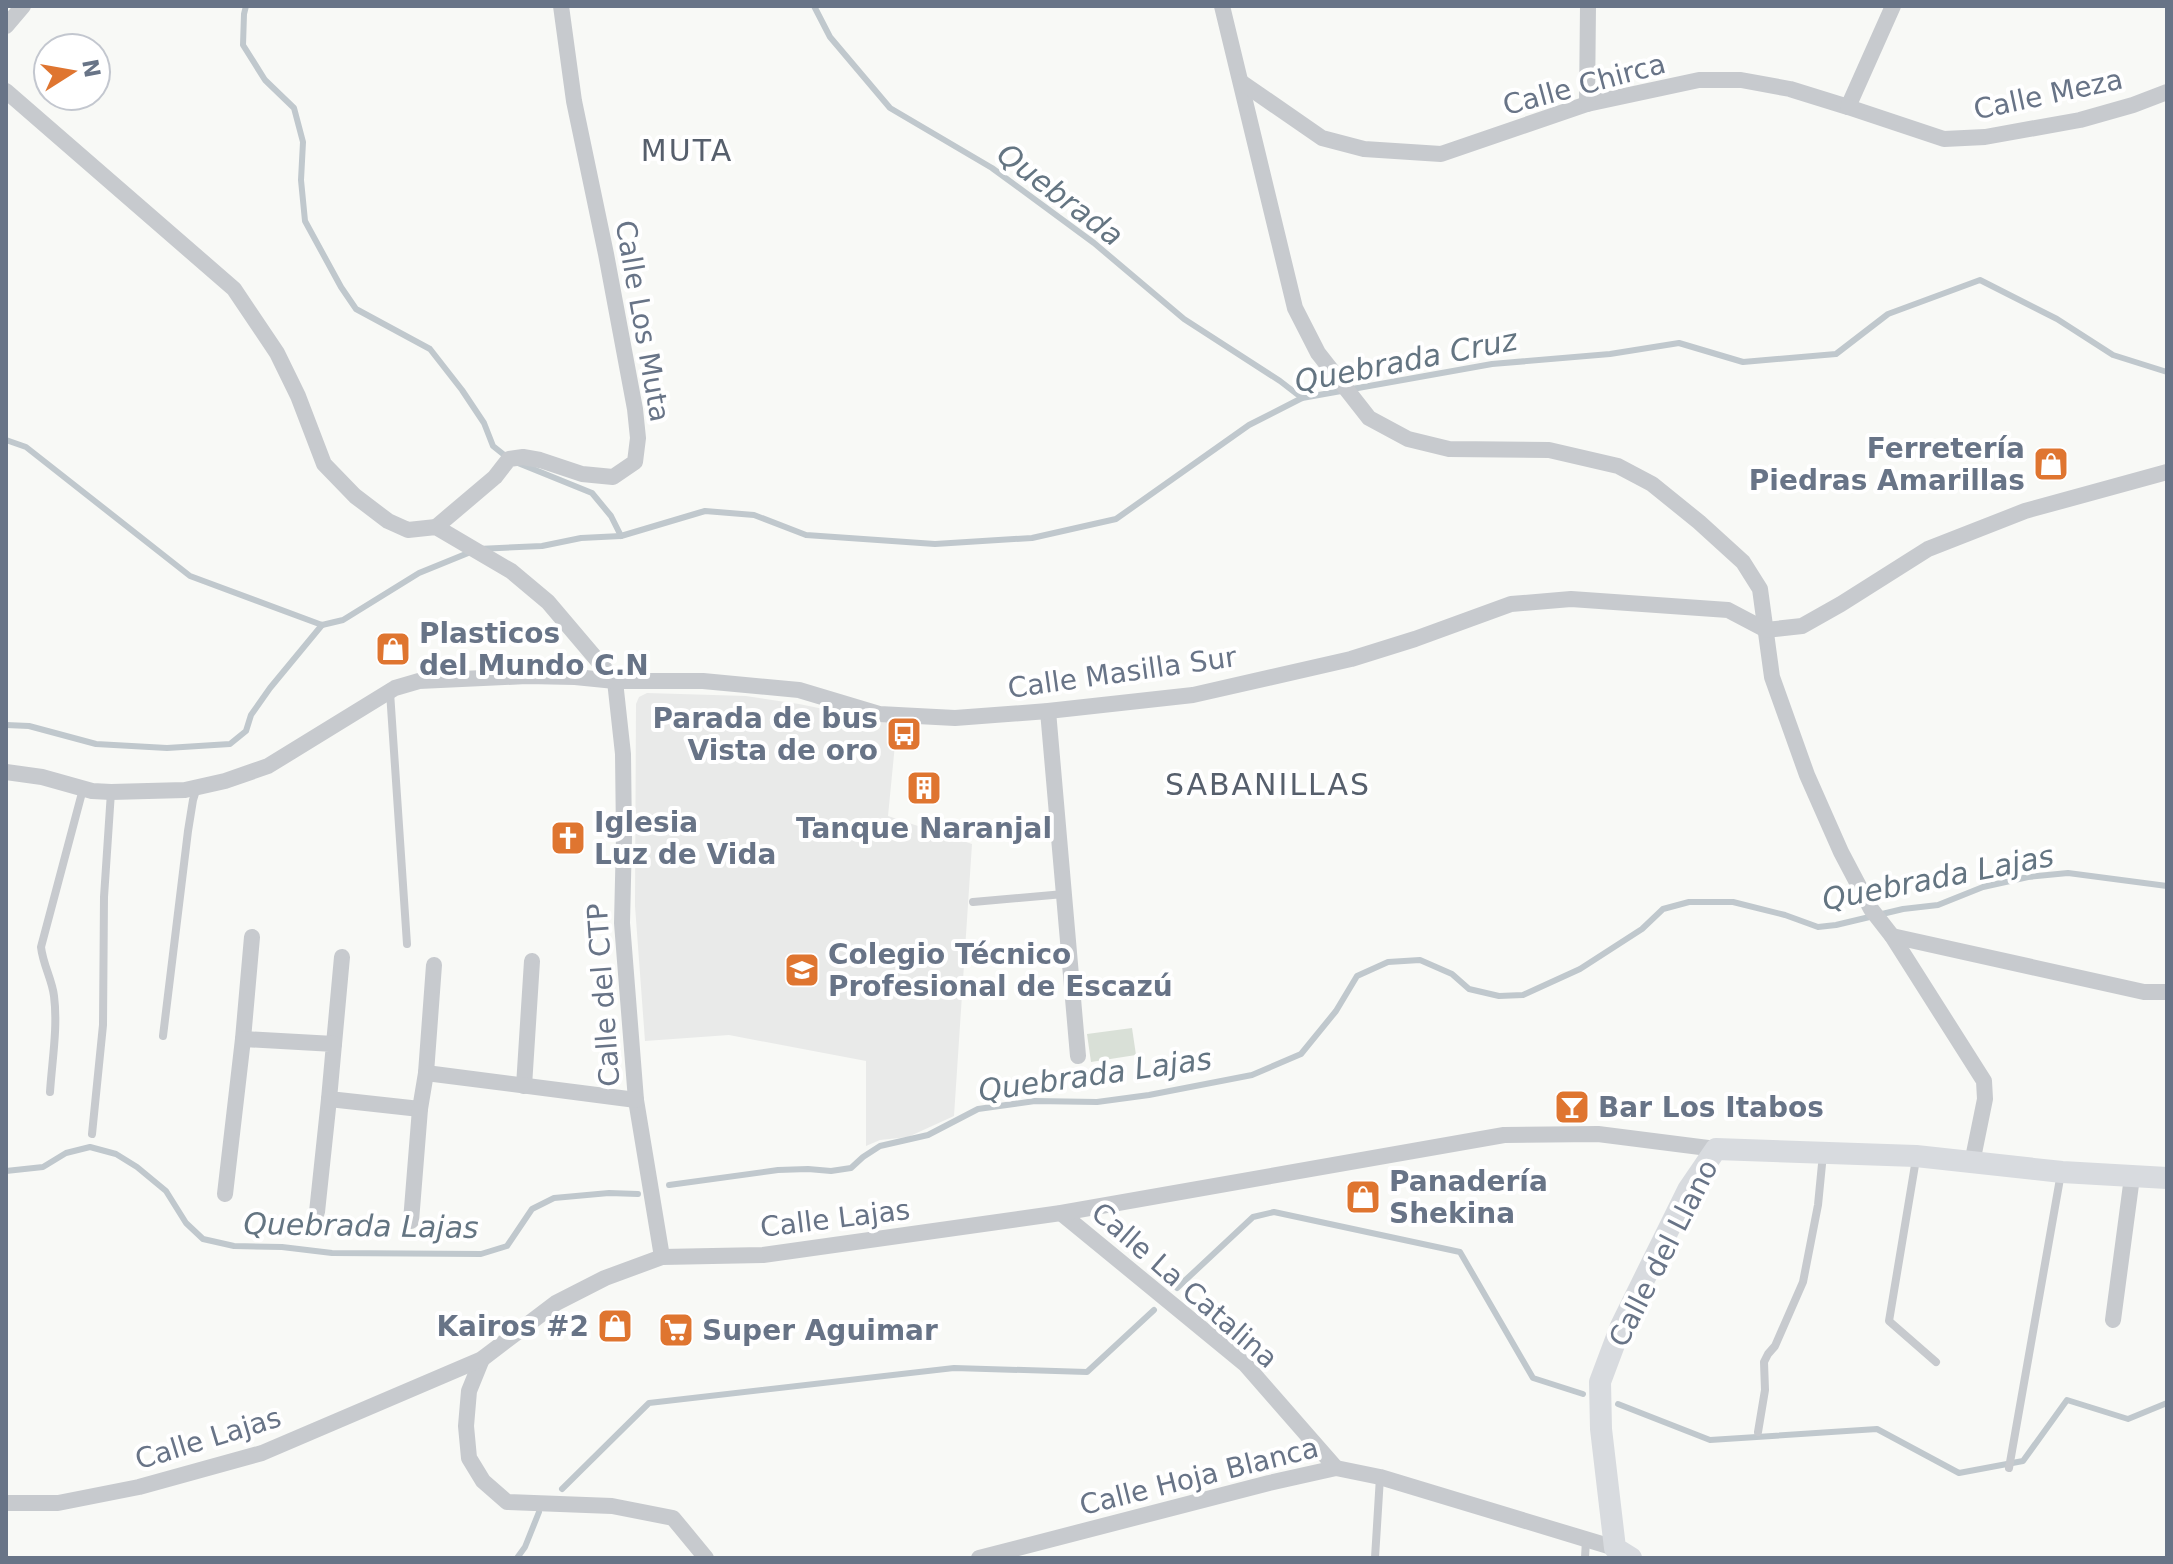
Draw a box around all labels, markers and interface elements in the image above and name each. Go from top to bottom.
north arrow [32,32,112,112]
street label: Calle Chirca [1499,47,1669,122]
text: N [77,57,105,80]
street label: Calle Meza [1971,63,2126,126]
district label: MUTA [641,133,733,168]
water label: Quebrada [991,136,1130,253]
street label: Calle Los Muta [609,218,676,424]
water label: Quebrada Cruz [1292,322,1521,399]
place label: Ferretería Piedras Amarillas [1749,432,2025,497]
shop icon: Ferretería Piedras Amarillas [2032,445,2070,483]
place label: Plasticos del Mundo C.N [419,617,649,682]
shop icon: Plasticos del Mundo C.N [374,630,412,668]
street label: Calle Masilla Sur [1006,640,1239,705]
place label: Parada de bus Vista de oro [653,702,878,767]
bus stop icon: Parada de bus Vista de oro [885,715,923,753]
district label: SABANILLAS [1165,767,1371,802]
building icon: Tanque Naranjal [905,769,943,807]
place label: Iglesia Luz de Vida [594,806,776,871]
place label: Tanque Naranjal [796,812,1052,845]
church icon: Iglesia Luz de Vida [549,819,587,857]
water label: Quebrada Lajas [1819,838,2057,917]
street label: Calle del CTP [581,902,626,1088]
place label: Colegio Técnico Profesional de Escazú [828,938,1173,1003]
school or university icon: Colegio Técnico Profesional de Escazú [783,951,821,989]
water label: Quebrada Lajas [976,1041,1214,1108]
bar icon: Bar Los Itabos [1553,1088,1591,1126]
place label: Bar Los Itabos [1598,1091,1824,1124]
street label: Calle del Llano [1602,1154,1725,1352]
place label: Panadería Shekina [1389,1165,1548,1230]
shop icon: Panadería Shekina [1344,1178,1382,1216]
street label: Calle Lajas [758,1193,912,1244]
street label: Calle La Catalina [1085,1196,1284,1375]
water label: Quebrada Lajas [243,1206,479,1245]
shop icon: Kairos #2 [596,1307,634,1345]
place label: Kairos #2 [436,1310,589,1343]
supermarket icon: Super Aguimar [657,1311,695,1349]
place label: Super Aguimar [702,1314,938,1347]
street label: Calle Lajas [131,1401,285,1476]
street label: Calle Hoja Blanca [1076,1431,1322,1522]

